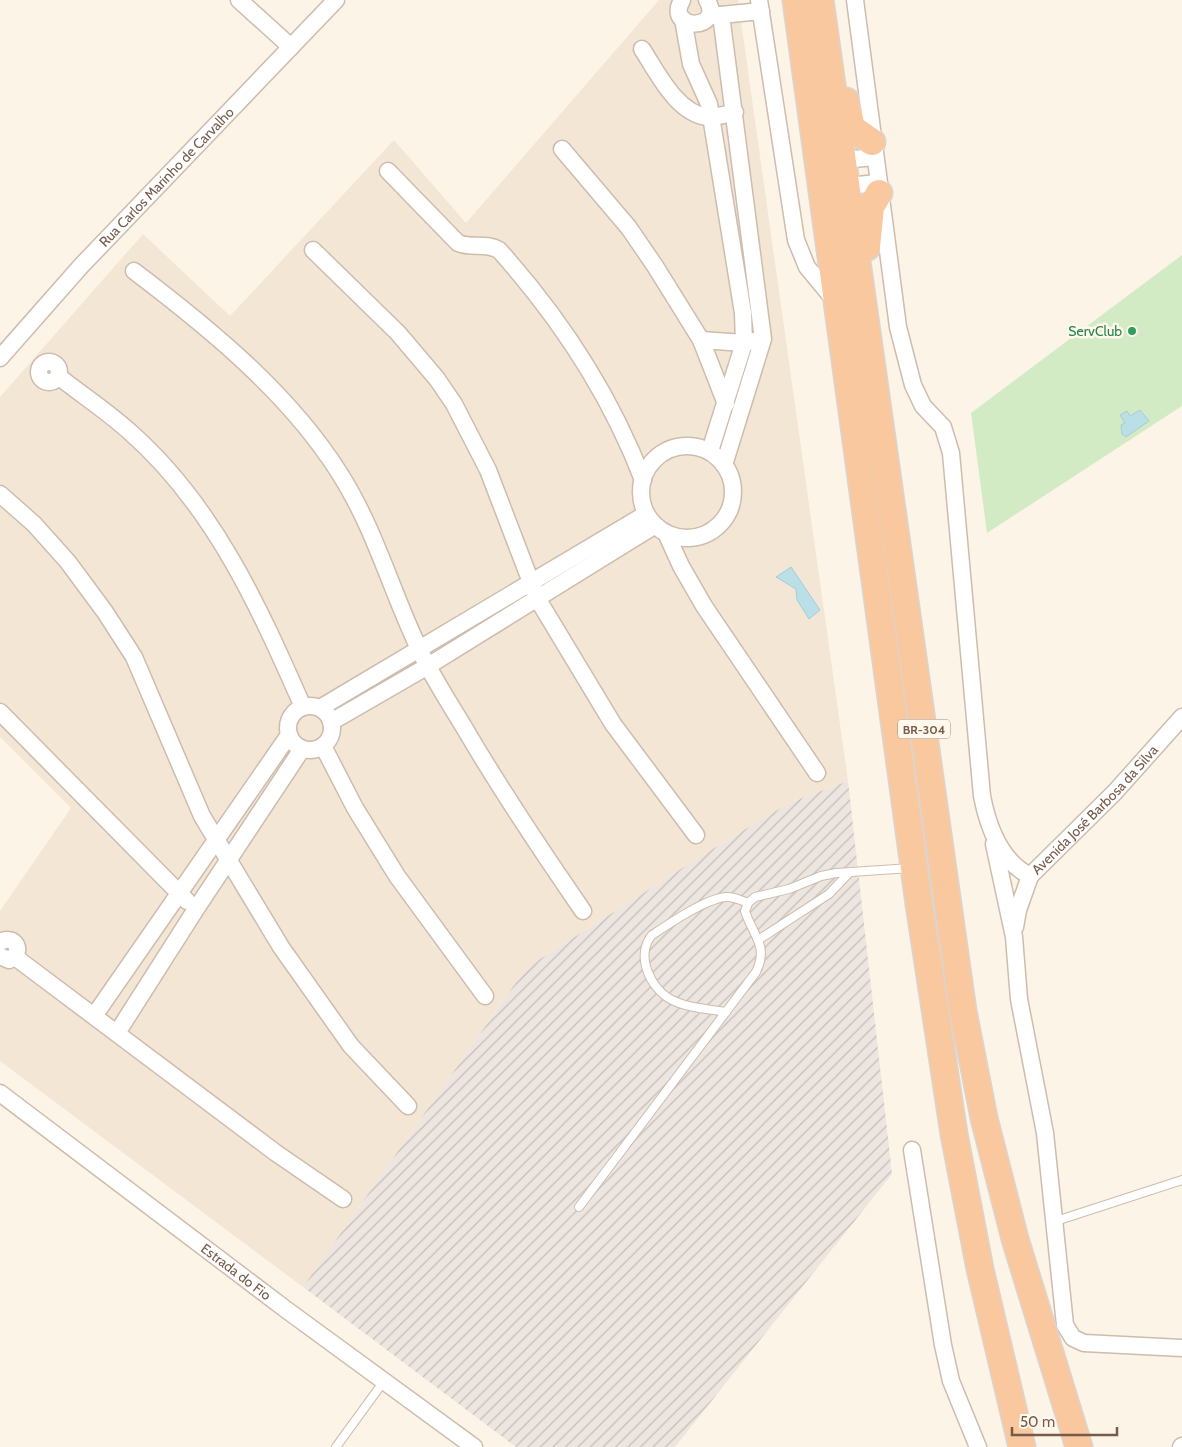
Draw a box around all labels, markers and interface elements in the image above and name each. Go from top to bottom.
street label: Rua Carlos Marinho de Carvalho [95,103,238,251]
place label: ServClub [1068,322,1122,340]
marker: ServClub [1126,325,1138,337]
road number: BR-304 [898,720,950,739]
street label: Avenida José Barbosa da Silva [1028,741,1162,878]
street label: Estrada do Fio [197,1239,275,1304]
scale bar [1012,1404,1117,1436]
text: 50 m [1020,1413,1055,1431]

